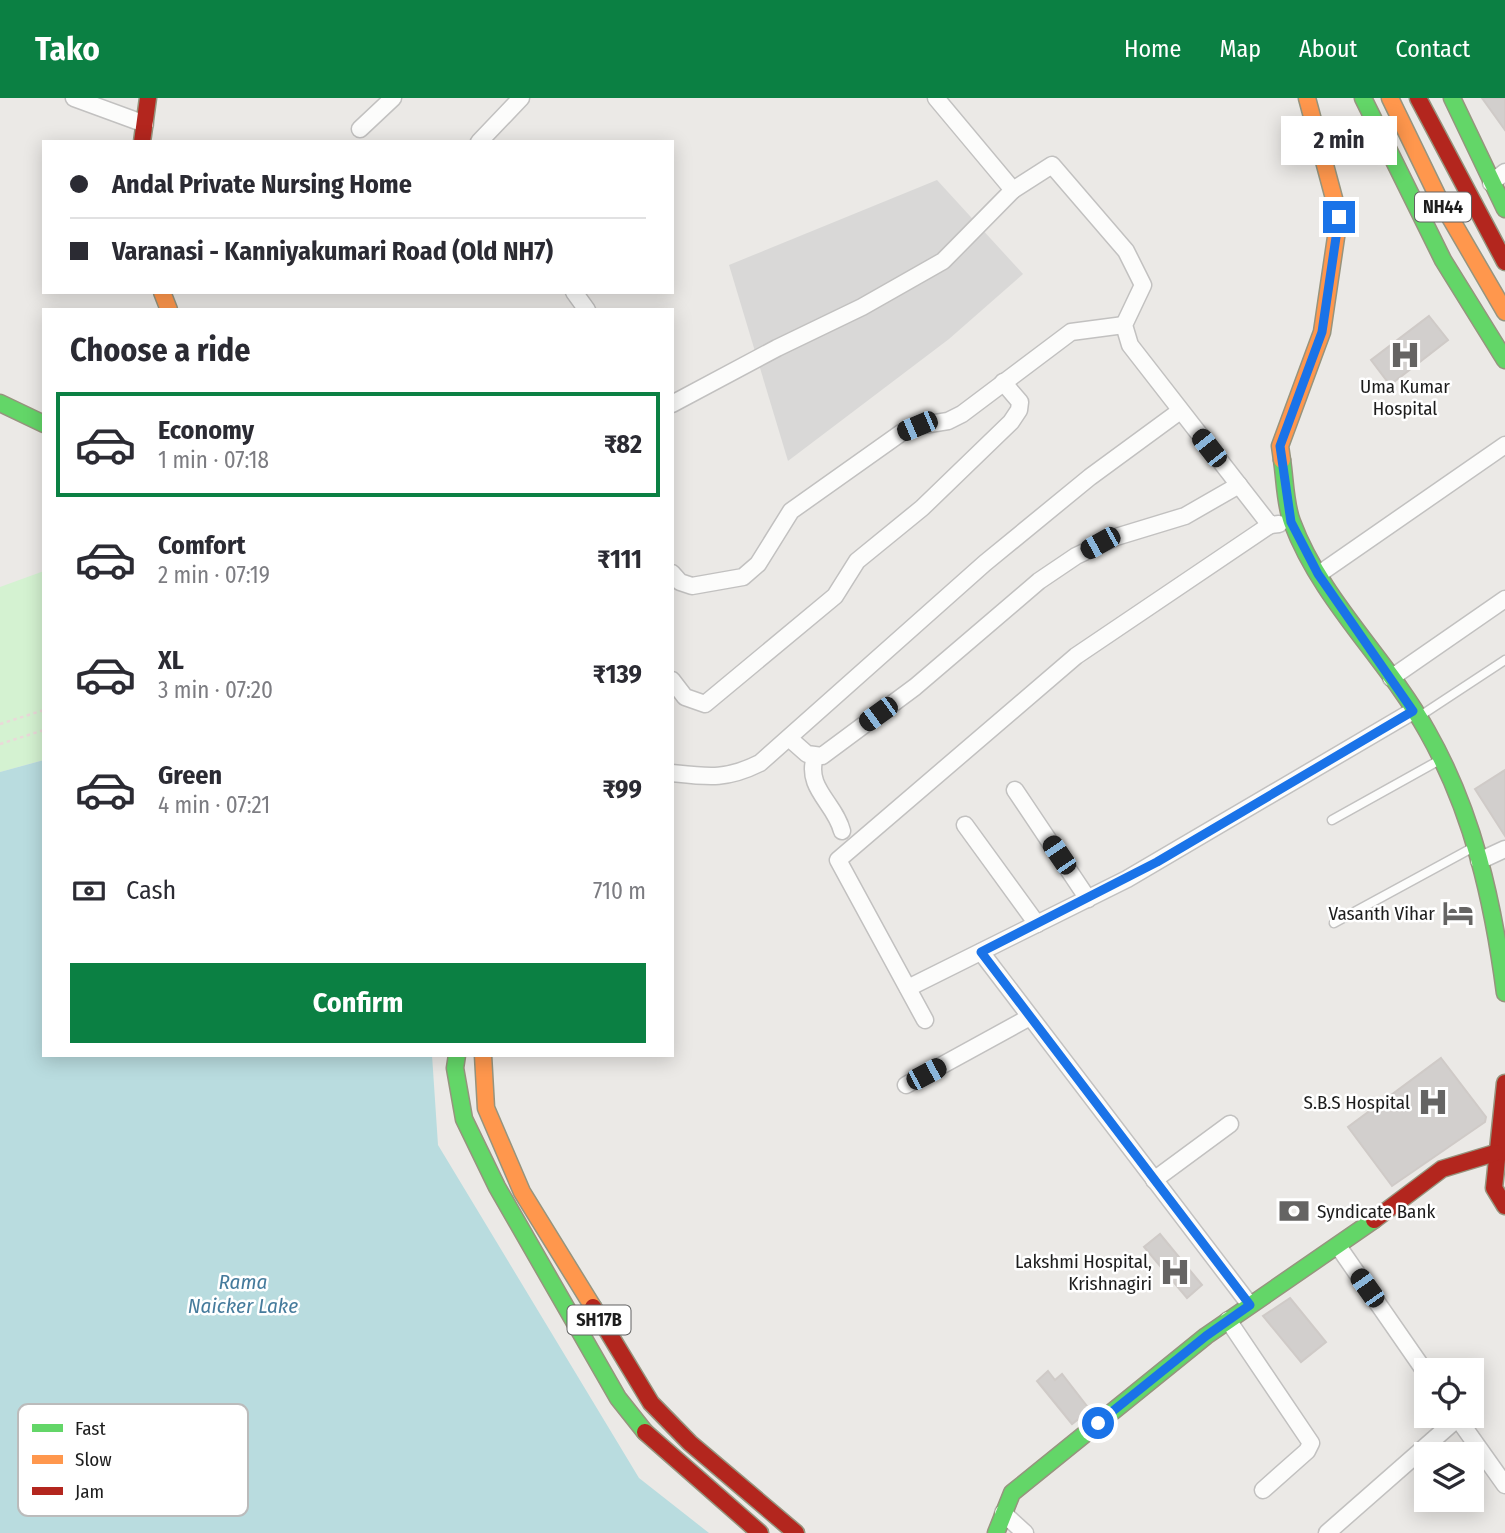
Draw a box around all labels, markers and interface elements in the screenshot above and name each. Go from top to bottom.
text: Tako [35,29,100,69]
text: Home [1124,35,1181,63]
text: Map [1219,35,1261,63]
text: About [1299,35,1357,63]
text: Contact [1395,35,1470,63]
callout: 2 min [1281,116,1397,164]
text: 2 min [1314,126,1365,154]
text: Andal Private Nursing Home [112,169,412,200]
road number: NH44 [1415,192,1471,222]
route end [1323,201,1355,233]
text: Varanasi - Kanniyakumari Road (Old NH7) [112,236,553,267]
text: Choose a ride [70,331,251,369]
hospital icon: Uma Kumar Hospital [1388,338,1422,372]
place label: Uma Kumar Hospital [1360,375,1450,420]
car [894,408,941,444]
icon: car [74,413,137,476]
text: Economy [158,415,254,446]
car [1188,425,1231,471]
text: ₹82 [604,429,642,460]
text: 1 min · 07:18 [158,446,269,474]
car [1077,524,1124,562]
icon: car [74,528,137,591]
text: Comfort [158,530,246,561]
text: ₹111 [597,544,642,575]
text: 2 min · 07:19 [158,561,270,589]
icon: car [74,643,137,706]
text: XL [158,645,184,676]
text: ₹139 [593,659,642,690]
text: 3 min · 07:20 [158,676,273,704]
car [855,693,902,735]
icon: car [74,758,137,821]
text: Green [158,760,222,791]
text: ₹99 [602,774,642,805]
text: 4 min · 07:21 [158,791,270,819]
car [1039,832,1080,878]
icon: cash [70,872,108,910]
text: Cash [126,875,176,906]
text: 710 m [593,877,646,905]
hotel icon: Vasanth Vihar [1441,896,1475,930]
place label: Vasanth Vihar [1329,902,1435,925]
button: Confirm [70,963,646,1043]
car [903,1055,950,1093]
hospital icon: S.B.S Hospital [1416,1085,1450,1119]
place label: S.B.S Hospital [1304,1091,1410,1114]
bank icon: Syndicate Bank [1277,1194,1311,1228]
place label: Syndicate Bank [1317,1200,1435,1223]
place label: Lakshmi Hospital, Krishnagiri [1015,1250,1152,1295]
hospital icon: Lakshmi Hospital, Krishnagiri [1158,1255,1192,1289]
car [1347,1265,1388,1311]
water label: Rama Naicker Lake [188,1269,298,1319]
road number: SH17B [568,1306,630,1335]
map controls [1414,1358,1484,1512]
button: locate [1414,1358,1484,1428]
legend [18,1404,248,1516]
route start [1082,1407,1114,1439]
text: Fast [75,1417,106,1440]
button: layers [1414,1442,1484,1512]
text: Slow [75,1448,112,1471]
text: Jam [75,1480,104,1503]

